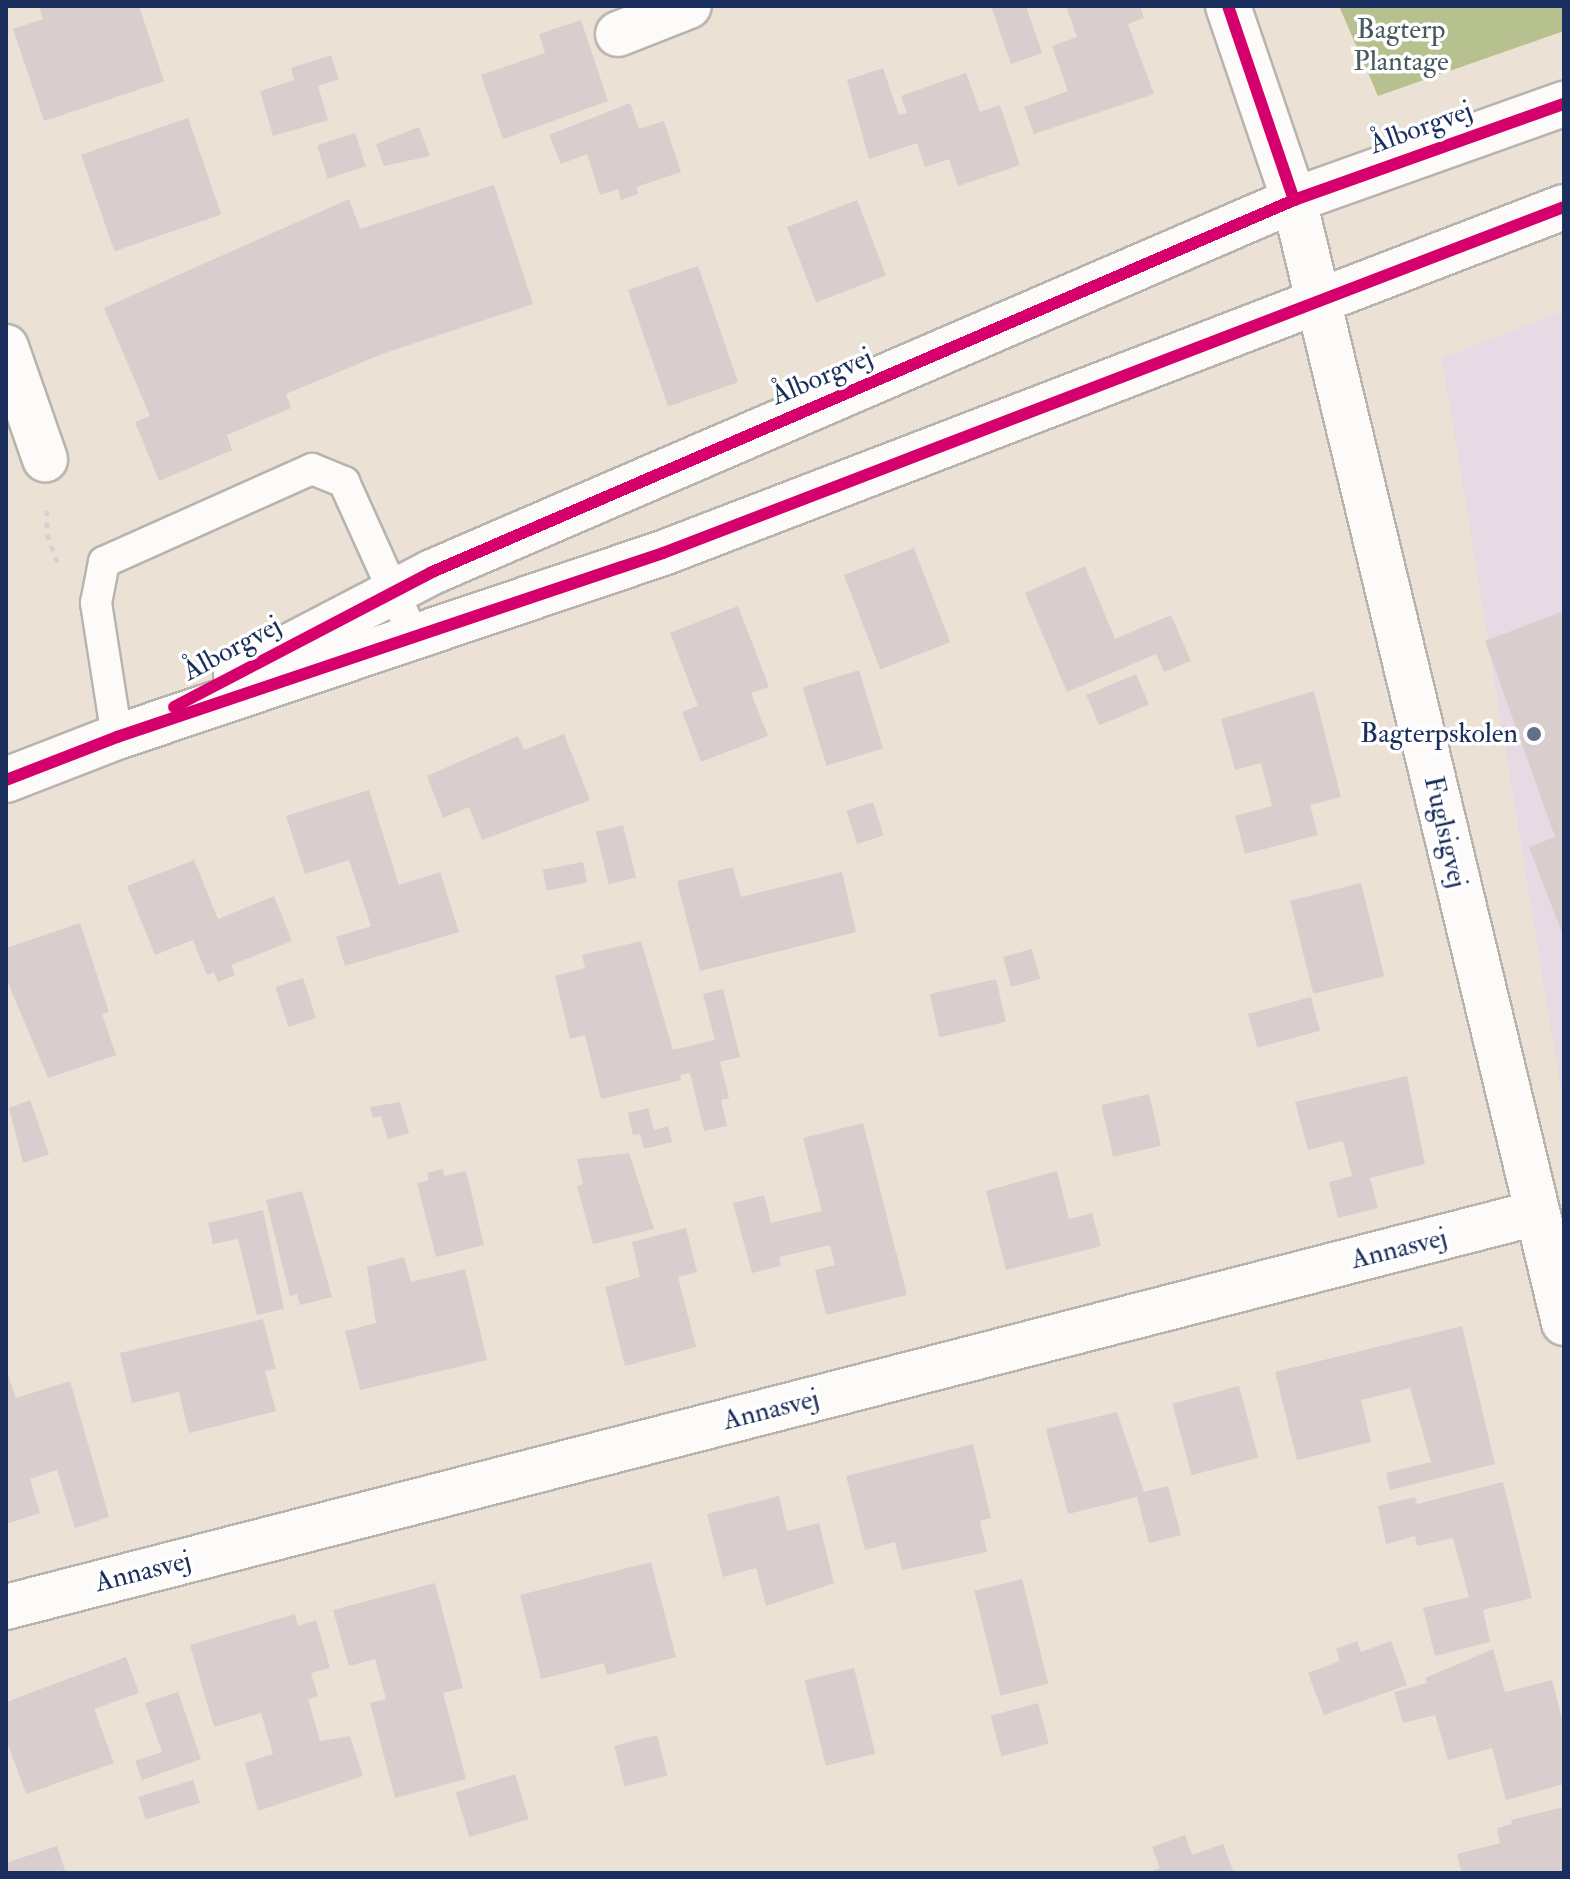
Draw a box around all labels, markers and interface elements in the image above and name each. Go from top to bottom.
park label: Bagterp Plantage [1353,13,1449,79]
street label: Ålborgvej [1365,94,1477,162]
street label: Ålborgvej [766,341,878,413]
street label: Ålborgvej [177,609,287,689]
place label: Bagterpskolen [1360,717,1518,751]
marker: Bagterpskolen [1525,725,1543,743]
street label: Fuglsigvej [1416,773,1474,891]
street label: Annasvej [1347,1221,1451,1277]
street label: Annasvej [719,1382,823,1438]
street label: Annasvej [91,1544,195,1600]

